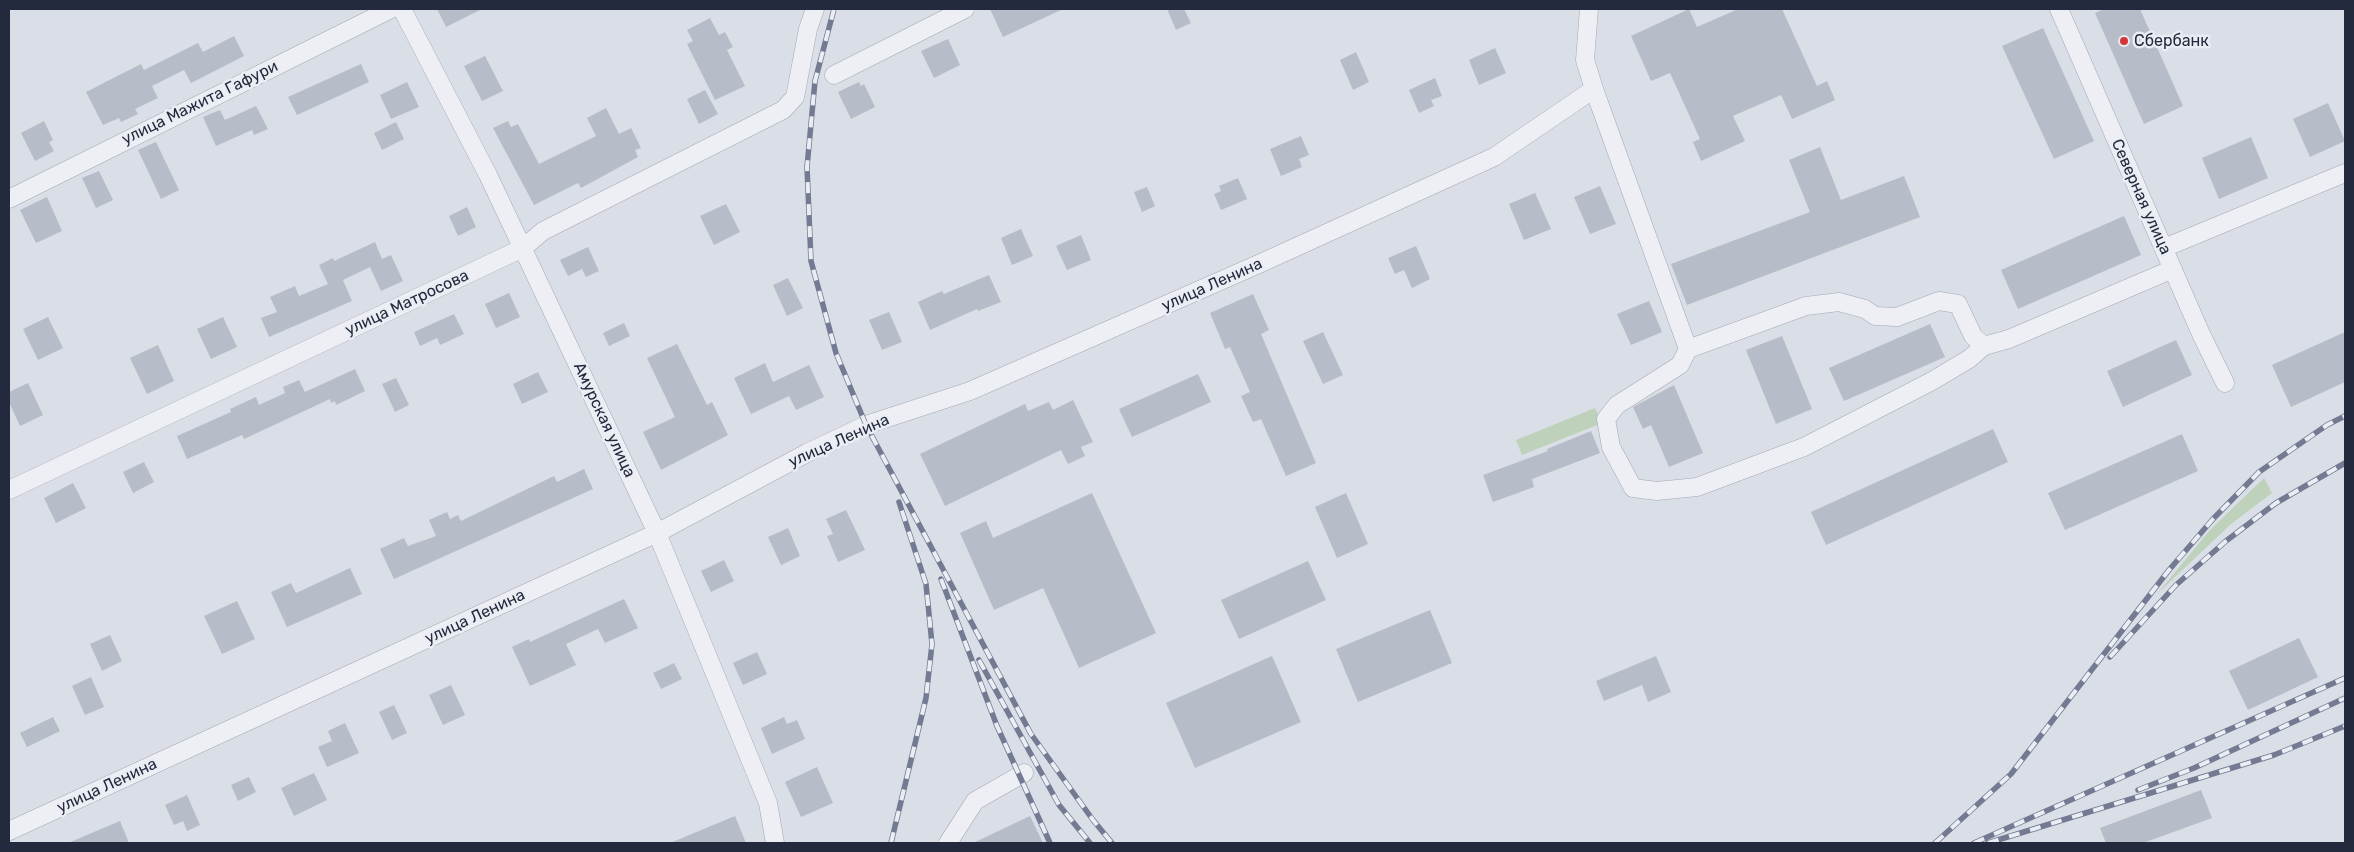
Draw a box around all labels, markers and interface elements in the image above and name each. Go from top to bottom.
place label: Сбербанк [2134,31,2209,51]
marker: Сбербанк [2118,35,2130,47]
street label: улица Мажита Гафури [119,57,281,149]
street label: Северная улица [2107,136,2175,258]
street label: улица Ленина [1159,254,1265,316]
street label: улица Матросова [342,266,472,340]
street label: Амурская улица [569,359,639,481]
street label: улица Ленина [786,410,892,472]
street label: улица Ленина [422,585,528,649]
street label: улица Ленина [54,754,160,818]

